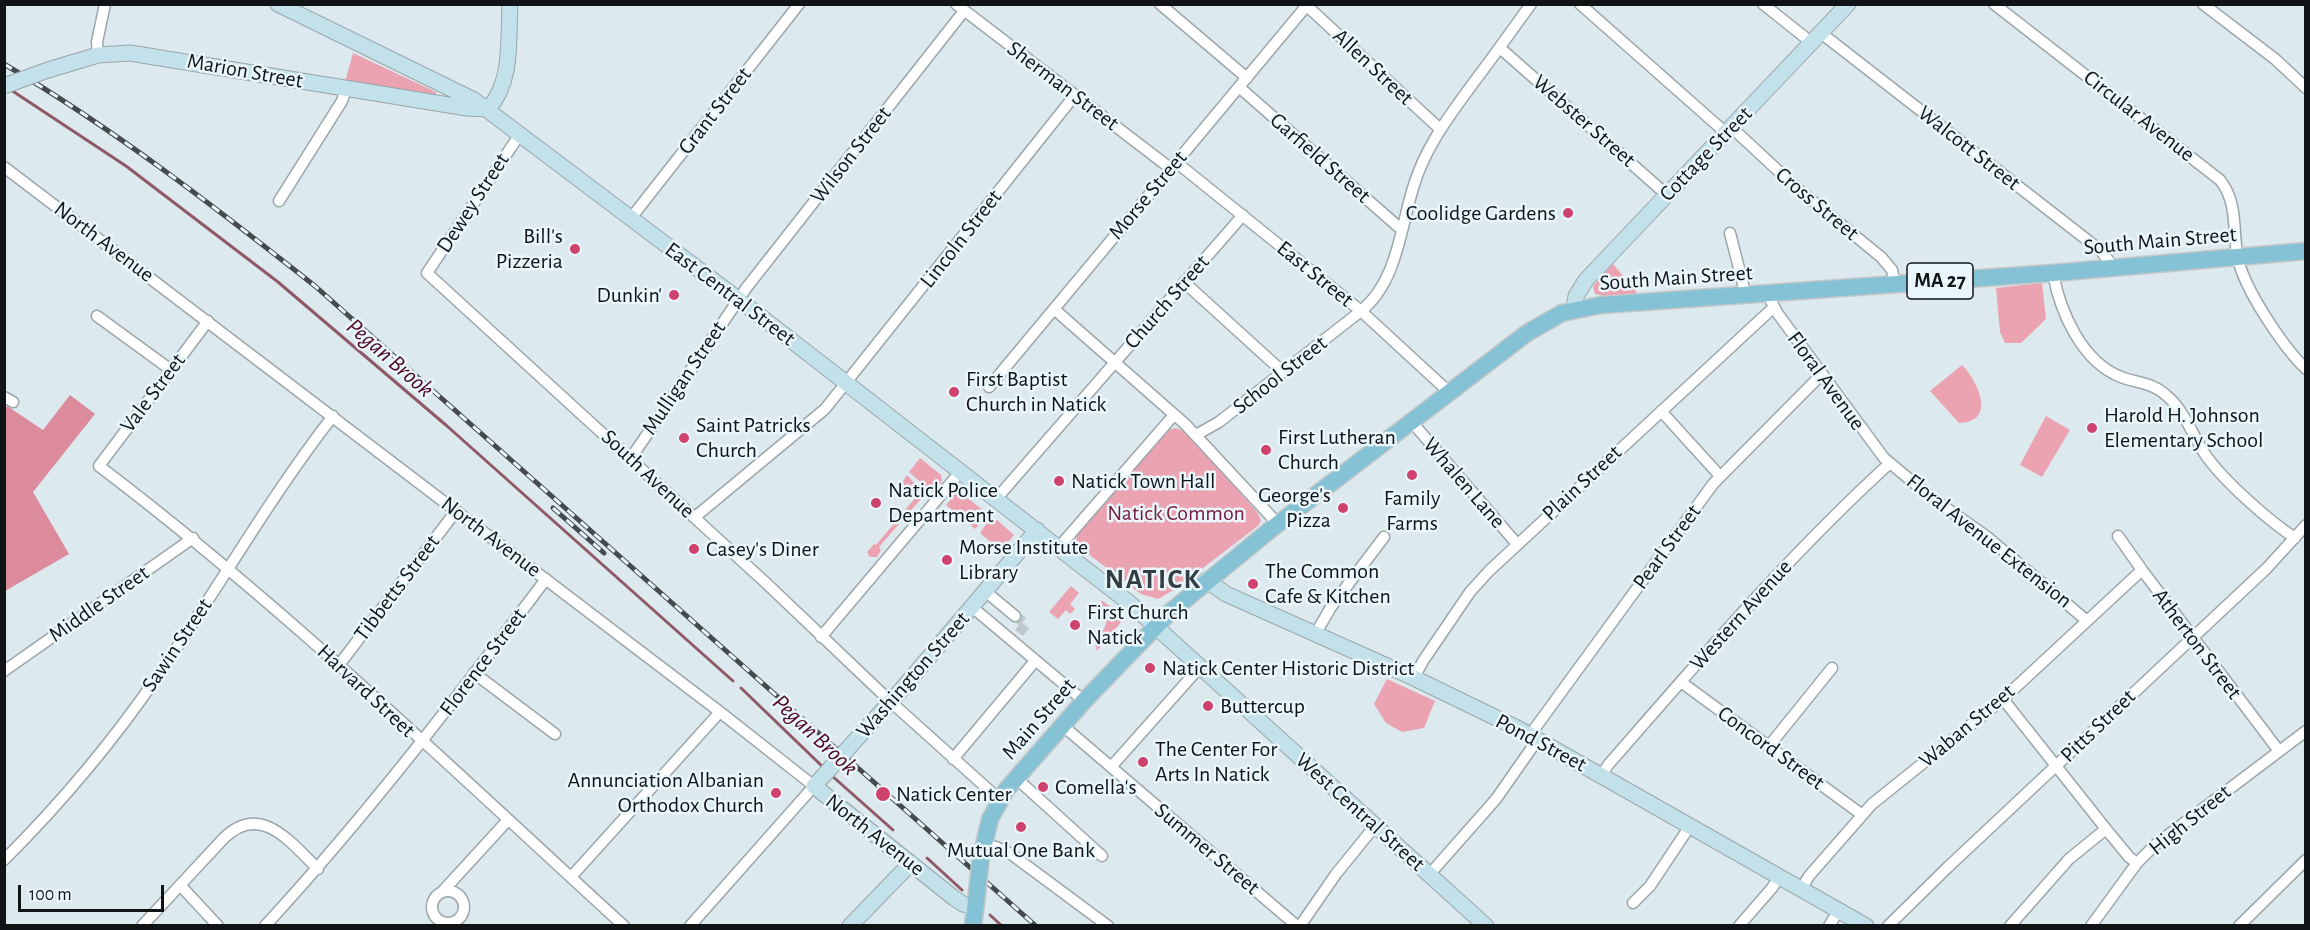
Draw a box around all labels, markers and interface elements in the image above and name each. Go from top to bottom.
street label: Allen Street [1327,23,1419,111]
street label: Sherman Street [1002,35,1124,137]
street label: Marion Street [185,48,305,94]
street label: Grant Street [673,62,757,160]
street label: Circular Avenue [2078,64,2200,168]
street label: Webster Street [1527,69,1641,173]
street label: Walcott Street [1912,100,2026,196]
street label: Wilson Street [805,101,897,209]
street label: Cottage Street [1654,101,1758,207]
street label: Garfield Street [1264,107,1376,209]
street label: Morse Street [1103,145,1193,245]
street label: Dewey Street [431,148,515,258]
street label: Cross Street [1770,162,1864,246]
street label: Lincoln Street [914,185,1008,293]
street label: North Avenue [49,196,159,288]
place label: Coolidge Gardens [1406,200,1556,226]
marker: Coolidge Gardens [1561,206,1575,220]
street label: South Main Street [2082,221,2238,261]
place label: Bill's Pizzeria [496,223,563,274]
street label: East Street [1271,235,1359,313]
street label: East Central Street [660,236,800,352]
marker: Bill's Pizzeria [568,242,582,256]
street label: Church Street [1119,249,1215,355]
street label: South Main Street [1599,259,1753,297]
road number: MA 27 [1907,263,1973,299]
place label: Dunkin' [596,282,662,308]
marker: Dunkin' [667,288,681,302]
water label: Pegan Brook [340,312,440,404]
street label: Mulligan Street [636,316,732,440]
street label: Floral Avenue [1781,326,1871,436]
street label: School Street [1228,330,1332,420]
street label: Vale Street [115,348,191,438]
place label: First Baptist Church in Natick [966,366,1106,418]
marker: First Baptist Church in Natick [947,385,961,399]
place label: Harold H. Johnson Elementary School [2104,402,2263,454]
place label: Saint Patricks Church [696,412,811,464]
marker: Harold H. Johnson Elementary School [2085,421,2099,435]
street label: South Avenue [596,424,700,524]
place label: First Lutheran Church [1278,424,1396,476]
marker: Saint Patricks Church [677,431,691,445]
street label: Whalen Lane [1417,432,1511,534]
street label: Plain Street [1537,440,1627,526]
marker: First Lutheran Church [1259,443,1273,457]
place label: Natick Town Hall [1071,468,1215,494]
marker: Family Farms [1405,468,1419,482]
street label: Floral Avenue Extension [1901,468,2077,614]
marker: Natick Town Hall [1052,474,1066,488]
place label: Natick Police Department [888,477,998,528]
place label: George's Pizza [1258,482,1331,534]
place label: Family Farms [1384,485,1440,536]
street label: North Avenue [436,491,546,583]
marker: Natick Police Department [869,496,883,510]
street label: Pearl Street [1627,499,1707,595]
park label: Natick Common [1107,500,1245,526]
marker: George's Pizza [1336,501,1350,515]
street label: Tibbetts Street [348,530,446,646]
place label: Morse Institute Library [959,534,1088,586]
place label: Casey's Diner [706,536,819,562]
marker: Casey's Diner [687,542,701,556]
marker: Morse Institute Library [940,553,954,567]
street label: Western Avenue [1684,554,1798,676]
place label: The Common Cafe & Kitchen [1265,558,1391,610]
street label: Middle Street [44,560,154,648]
district label: NATICK [1105,563,1201,597]
marker: The Common Cafe & Kitchen [1246,577,1260,591]
street label: Atherton Street [2147,583,2247,705]
street label: Sawin Street [136,593,218,697]
place label: First Church Natick [1087,599,1189,650]
street label: Florence Street [434,603,532,721]
street label: Washington Street [851,606,975,744]
marker: First Church Natick [1068,618,1082,632]
street label: Harvard Street [311,639,421,743]
place label: Natick Center Historic District [1162,655,1414,681]
marker: Natick Center Historic District [1143,661,1157,675]
street label: Main Street [996,673,1082,765]
street label: Waban Street [1914,678,2020,774]
street label: Pitts Street [2055,684,2141,768]
water label: Pegan Brook [766,688,864,782]
place label: Buttercup [1220,693,1305,719]
marker: Buttercup [1201,699,1215,713]
street label: Concord Street [1712,700,1830,796]
street label: Pond Street [1491,708,1591,778]
place label: The Center For Arts In Natick [1155,736,1277,788]
street label: West Central Street [1290,747,1430,877]
marker: The Center For Arts In Natick [1136,755,1150,769]
place label: Annunciation Albanian Orthodox Church [567,767,764,818]
place label: Comella's [1055,774,1137,800]
street label: High Street [2144,779,2236,861]
marker: Comella's [1036,780,1050,794]
place label: Natick Center [896,781,1012,807]
marker: Natick Center [874,785,892,803]
marker: Annunciation Albanian Orthodox Church [769,786,783,800]
street label: North Avenue [820,788,930,882]
street label: Summer Street [1149,797,1265,901]
marker: Mutual One Bank [1014,820,1028,834]
place label: Mutual One Bank [947,837,1095,863]
scale bar [21,873,166,911]
text: 100 m [29,886,72,904]

